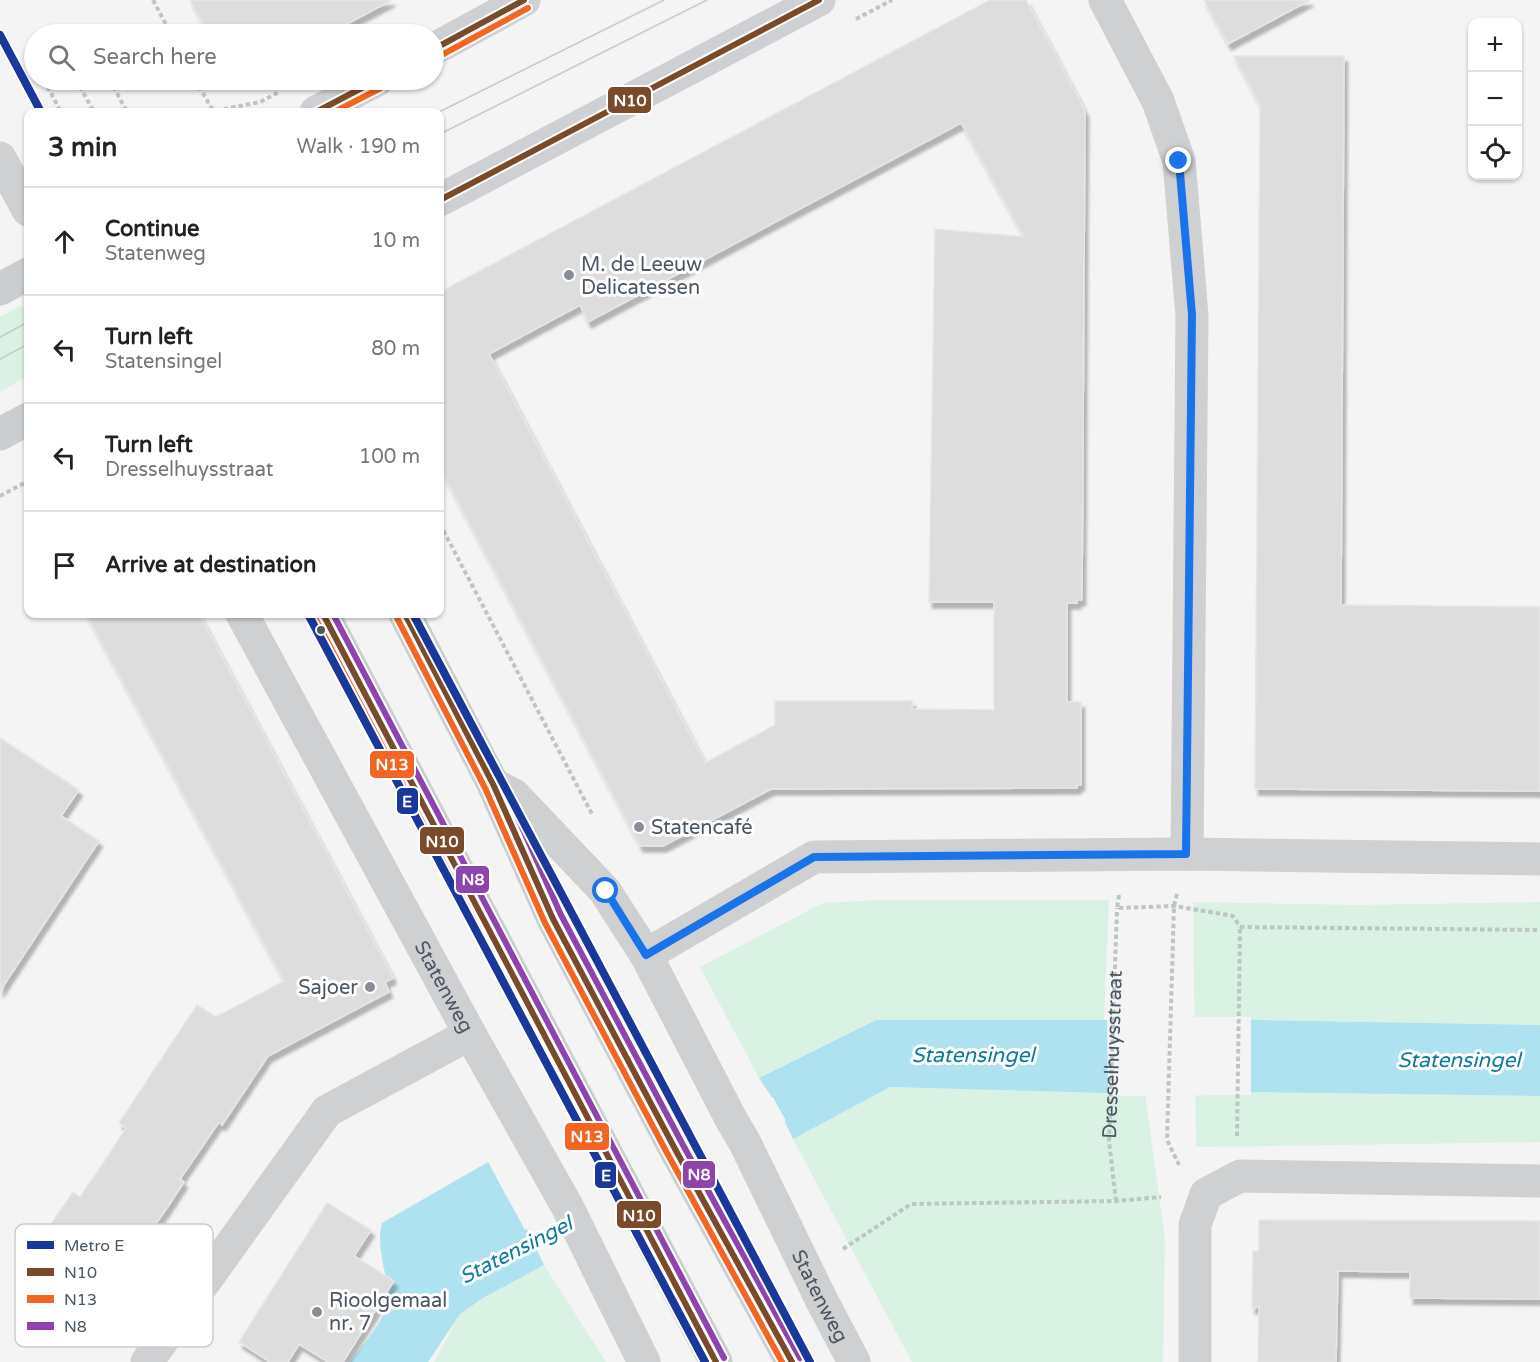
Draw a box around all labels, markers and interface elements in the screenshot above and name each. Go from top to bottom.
map controls [1468,18,1522,180]
button: + [1468,18,1522,72]
search box [24,24,444,90]
icon: search [45,41,78,74]
text: Search here [93,44,217,70]
button: − [1468,72,1522,126]
line badge: N10 [607,86,652,114]
text: N10 [614,91,646,111]
button: locate [1468,126,1522,180]
text: 3 min [48,132,117,163]
text: Walk · 190 m [297,135,420,159]
route end [1165,147,1191,173]
text: Continue [105,216,200,242]
icon: ahead [48,225,81,258]
text: 10 m [371,229,420,253]
text: Statenweg [105,242,206,266]
place label: M. de Leeuw Delicatessen [581,253,702,300]
marker: M. de Leeuw Delicatessen [562,268,576,282]
text: Turn left [105,324,193,350]
icon: left [48,333,81,366]
text: 80 m [371,337,420,361]
text: Statensingel [105,350,222,374]
text: Turn left [105,432,193,458]
icon: left [48,441,81,474]
text: 100 m [359,445,420,469]
text: Dresselhuysstraat [105,458,273,482]
icon: arrive [48,549,81,582]
text: Arrive at destination [105,552,316,578]
unlabelled marker [315,624,327,636]
line badge: N13 [369,750,415,779]
text: N13 [376,755,408,775]
line badge: E [396,787,419,815]
text: E [402,792,412,812]
place label: Statencafé [651,816,753,840]
marker: Statencafé [632,820,646,834]
line badge: N10 [419,826,465,855]
text: N10 [426,832,458,852]
line badge: N8 [455,865,490,894]
text: N8 [462,870,484,890]
route start [592,877,618,903]
street label: Statenweg [409,937,478,1037]
street label: Dresselhuysstraat [1098,970,1128,1139]
place label: Sajoer [298,976,358,1000]
marker: Sajoer [363,980,377,994]
water label: Statensingel [911,1043,1037,1068]
water label: Statensingel [1397,1048,1523,1073]
line badge: N13 [564,1122,610,1151]
text: N13 [571,1127,603,1147]
line badge: N8 [682,1160,716,1189]
line badge: E [594,1161,617,1189]
text: N8 [688,1165,710,1185]
text: E [601,1166,611,1186]
line badge: N10 [616,1200,662,1229]
text: N10 [623,1206,655,1226]
water label: Statensingel [456,1210,579,1290]
legend [15,1224,213,1347]
text: Metro E [64,1236,124,1256]
street label: Statenweg [786,1246,853,1347]
text: N10 [64,1263,97,1283]
place label: Rioolgemaal nr. 7 [329,1289,447,1336]
text: N13 [64,1290,97,1310]
marker: Rioolgemaal nr. 7 [310,1305,324,1319]
text: N8 [64,1317,87,1337]

